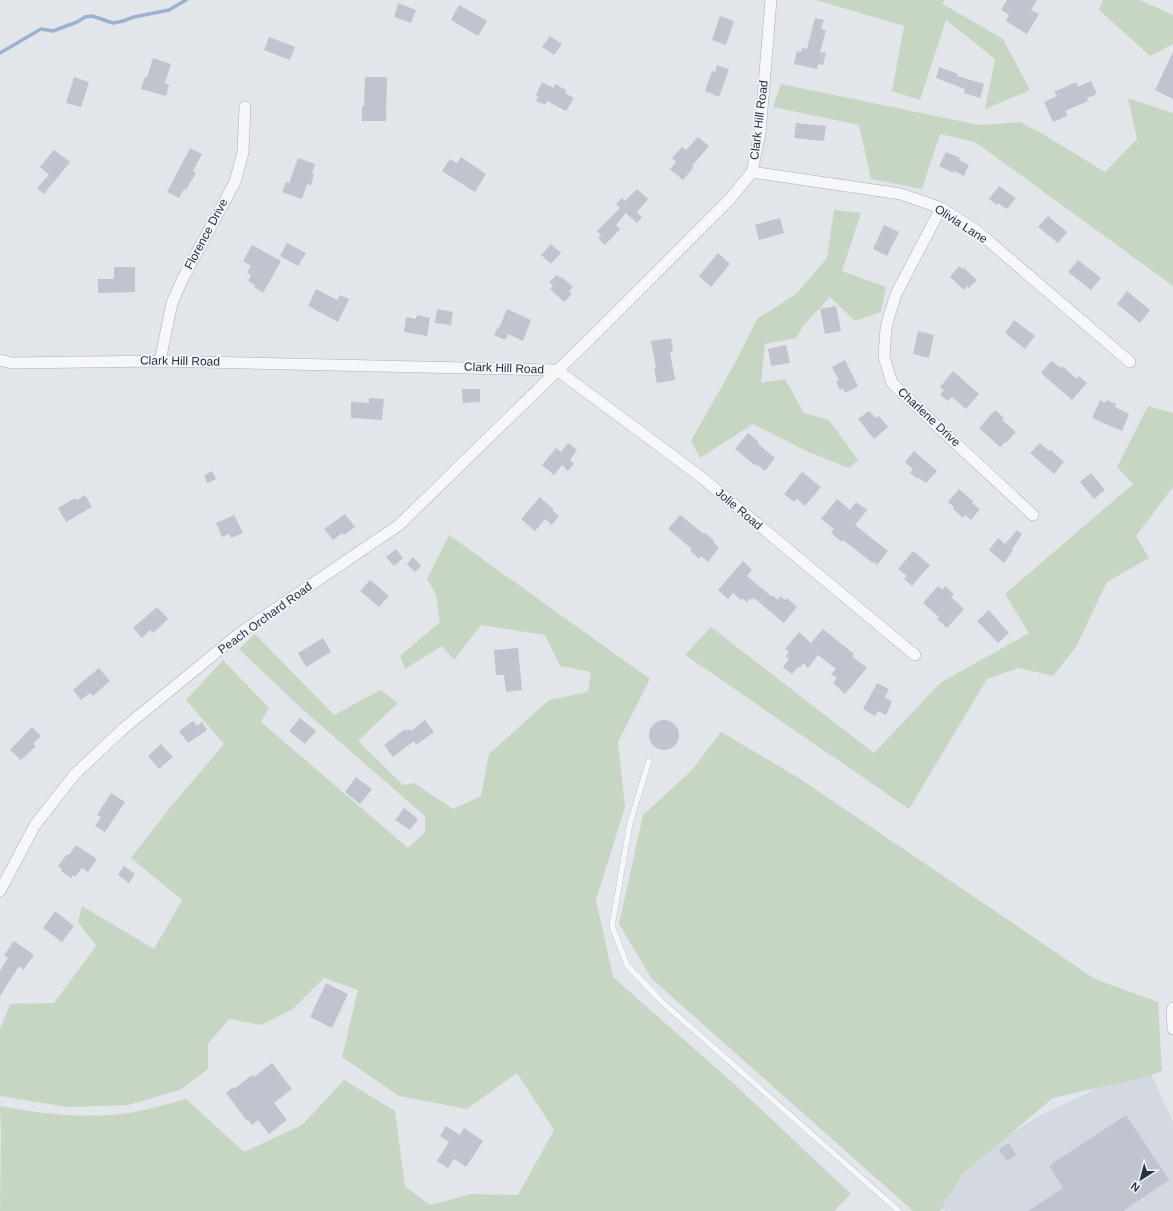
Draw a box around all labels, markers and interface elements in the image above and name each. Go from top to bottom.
street label: Clark Hill Road [747,79,771,161]
street label: Florence Drive [182,196,231,272]
street label: Olivia Lane [932,202,990,246]
street label: Clark Hill Road [140,353,220,369]
street label: Clark Hill Road [464,360,544,376]
street label: Charlene Drive [895,385,963,450]
street label: Jolie Road [713,485,765,533]
street label: Peach Orchard Road [215,579,315,657]
north arrow [1121,1159,1161,1199]
text: N [1128,1180,1142,1194]

